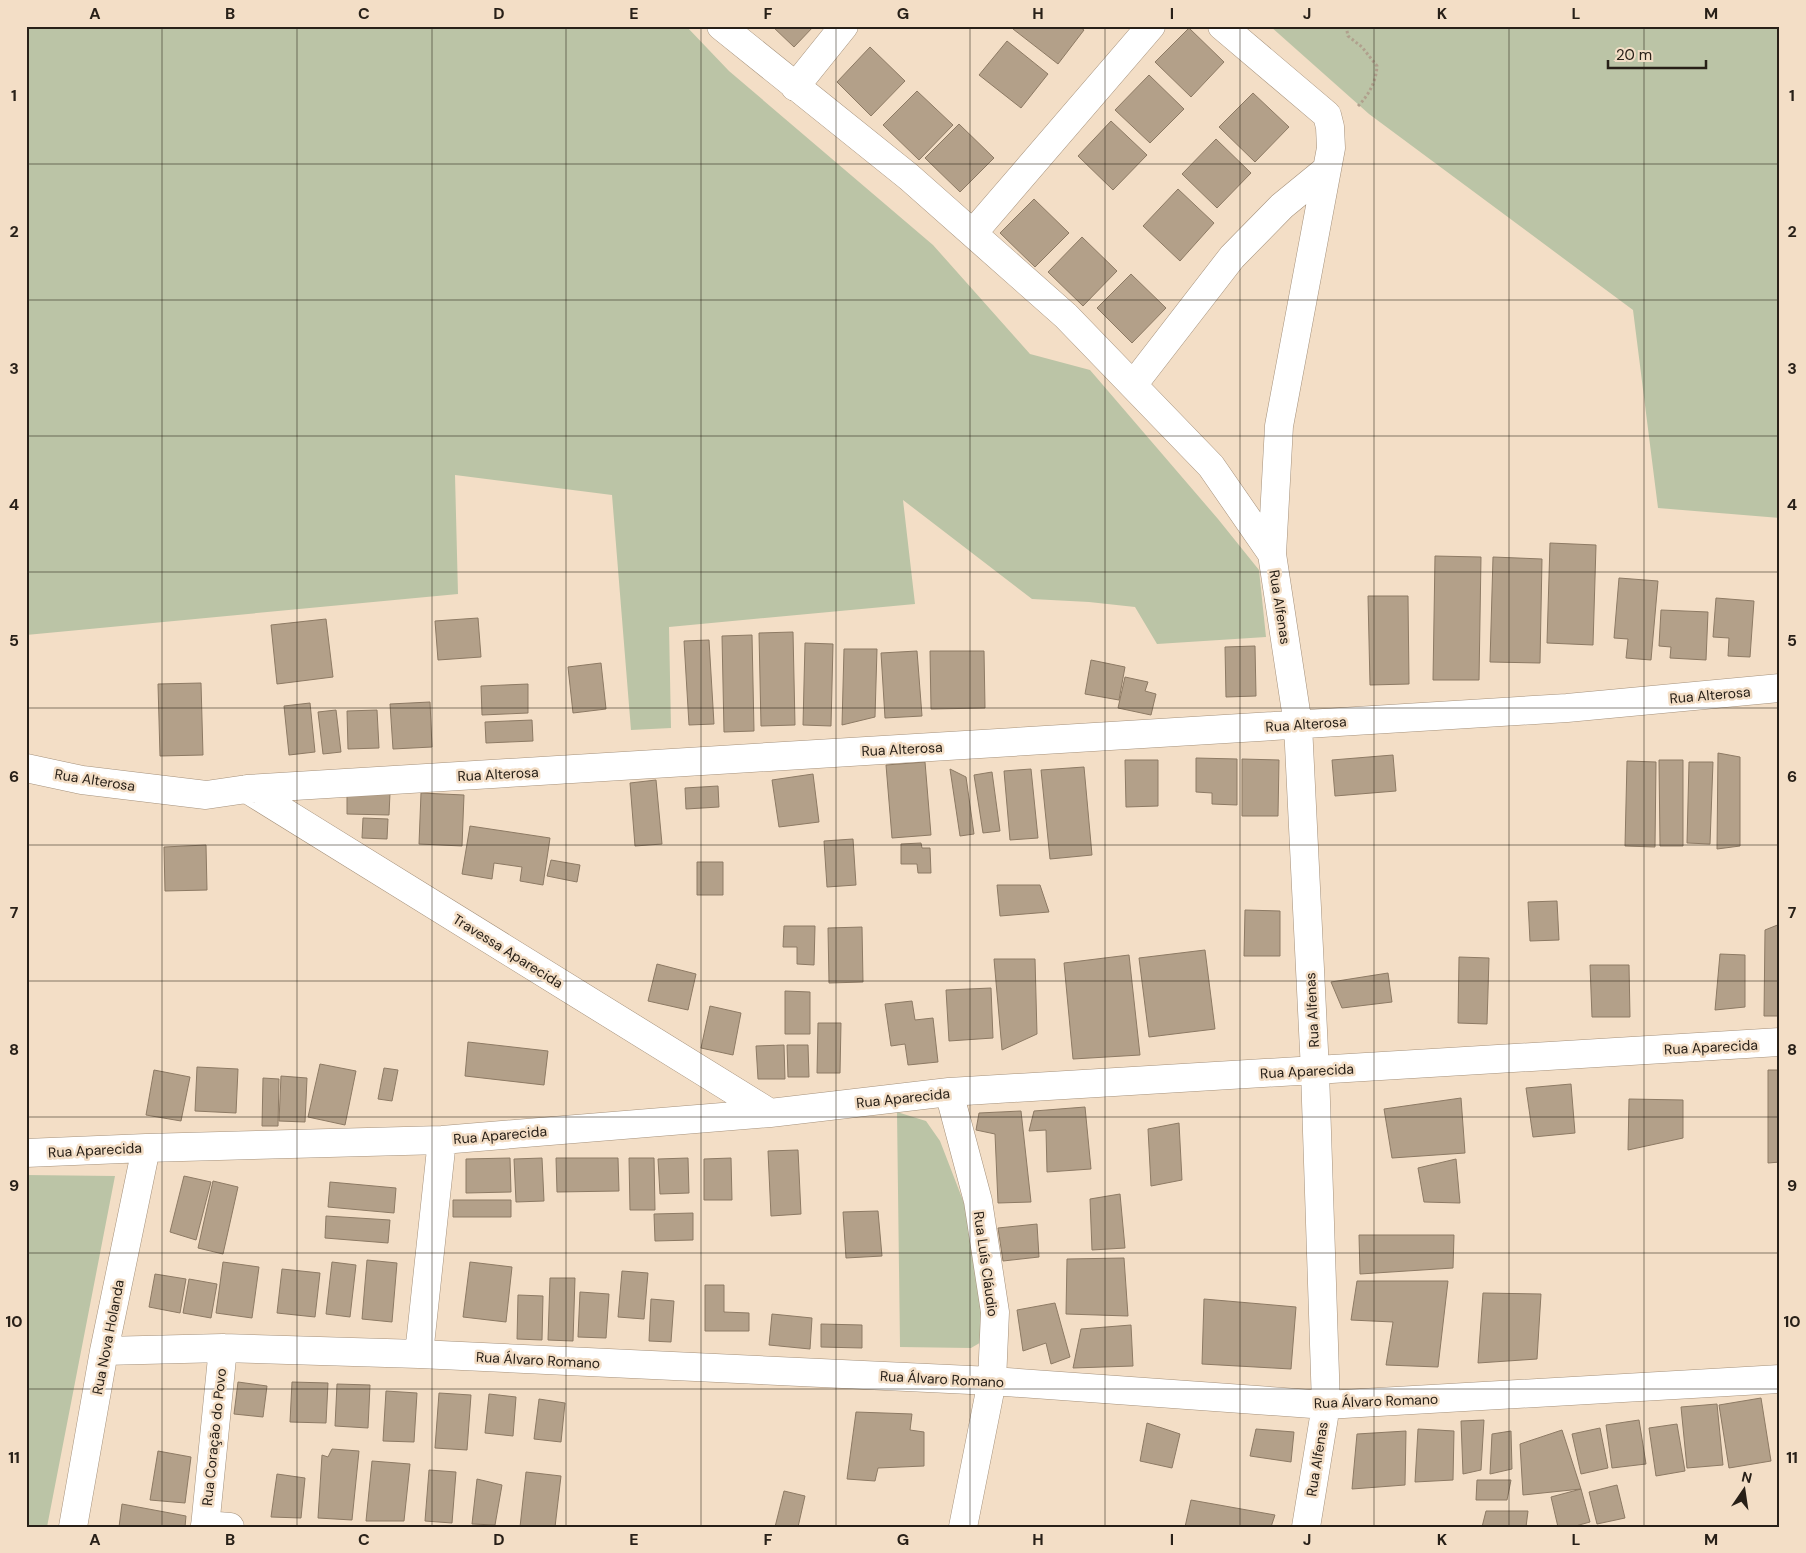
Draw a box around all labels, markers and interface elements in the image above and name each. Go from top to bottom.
text: A [89,3,101,24]
text: B [225,3,235,24]
text: C [358,3,370,24]
text: D [493,3,505,24]
text: E [629,3,639,24]
text: F [764,3,773,24]
text: G [897,3,909,24]
text: H [1032,3,1044,24]
text: I [1170,3,1174,24]
text: J [1303,3,1311,24]
text: K [1437,3,1448,24]
text: L [1572,3,1581,24]
text: M [1704,3,1718,24]
scale bar [1608,38,1706,70]
text: 20 m [1616,45,1652,65]
text: 1 [11,85,17,106]
text: 1 [1789,85,1795,106]
text: 2 [9,221,19,242]
text: 2 [1787,221,1797,242]
text: 3 [9,358,19,379]
text: 3 [1787,358,1797,379]
text: 4 [9,494,19,515]
text: 4 [1787,494,1797,515]
street label: Rua Alfenas [1265,568,1295,646]
text: 5 [9,630,19,651]
text: 5 [1787,630,1797,651]
street label: Rua Alterosa [1669,682,1751,708]
street label: Rua Alterosa [1265,712,1347,736]
street label: Rua Alterosa [861,738,943,760]
street label: Rua Alterosa [457,763,539,785]
street label: Rua Alterosa [53,765,137,795]
text: 6 [9,766,19,787]
text: 6 [1787,766,1797,787]
text: 7 [10,902,19,923]
text: 7 [1788,902,1797,923]
street label: Travessa Aparecida [450,910,566,992]
street label: Rua Alfenas [1301,972,1323,1048]
street label: Rua Aparecida [1664,1036,1758,1058]
text: 8 [9,1039,19,1060]
text: 8 [1787,1039,1797,1060]
street label: Rua Aparecida [1260,1060,1354,1082]
street label: Rua Aparecida [855,1084,951,1112]
street label: Rua Aparecida [452,1122,548,1148]
street label: Rua Aparecida [48,1139,142,1161]
text: 9 [9,1175,19,1196]
text: 9 [1787,1175,1797,1196]
street label: Rua Luís Cláudio [970,1210,1002,1318]
street label: Rua Nova Holanda [88,1278,128,1396]
text: 10 [5,1311,23,1332]
text: 10 [1783,1311,1801,1332]
street label: Rua Álvaro Romano [475,1348,601,1372]
street label: Rua Coração do Povo [198,1367,230,1507]
street label: Rua Álvaro Romano [879,1367,1005,1391]
street label: Rua Álvaro Romano [1314,1390,1438,1412]
street label: Rua Alfenas [1302,1420,1332,1498]
text: 11 [8,1447,20,1468]
text: 11 [1786,1447,1798,1468]
north arrow [1718,1466,1768,1516]
text: N [1740,1467,1754,1487]
text: A [89,1529,101,1550]
text: B [225,1529,235,1550]
text: C [358,1529,370,1550]
text: D [493,1529,505,1550]
text: E [629,1529,639,1550]
text: F [764,1529,773,1550]
text: G [897,1529,909,1550]
text: H [1032,1529,1044,1550]
text: I [1170,1529,1174,1550]
text: J [1303,1529,1311,1550]
text: K [1437,1529,1448,1550]
text: L [1572,1529,1581,1550]
text: M [1704,1529,1718,1550]

